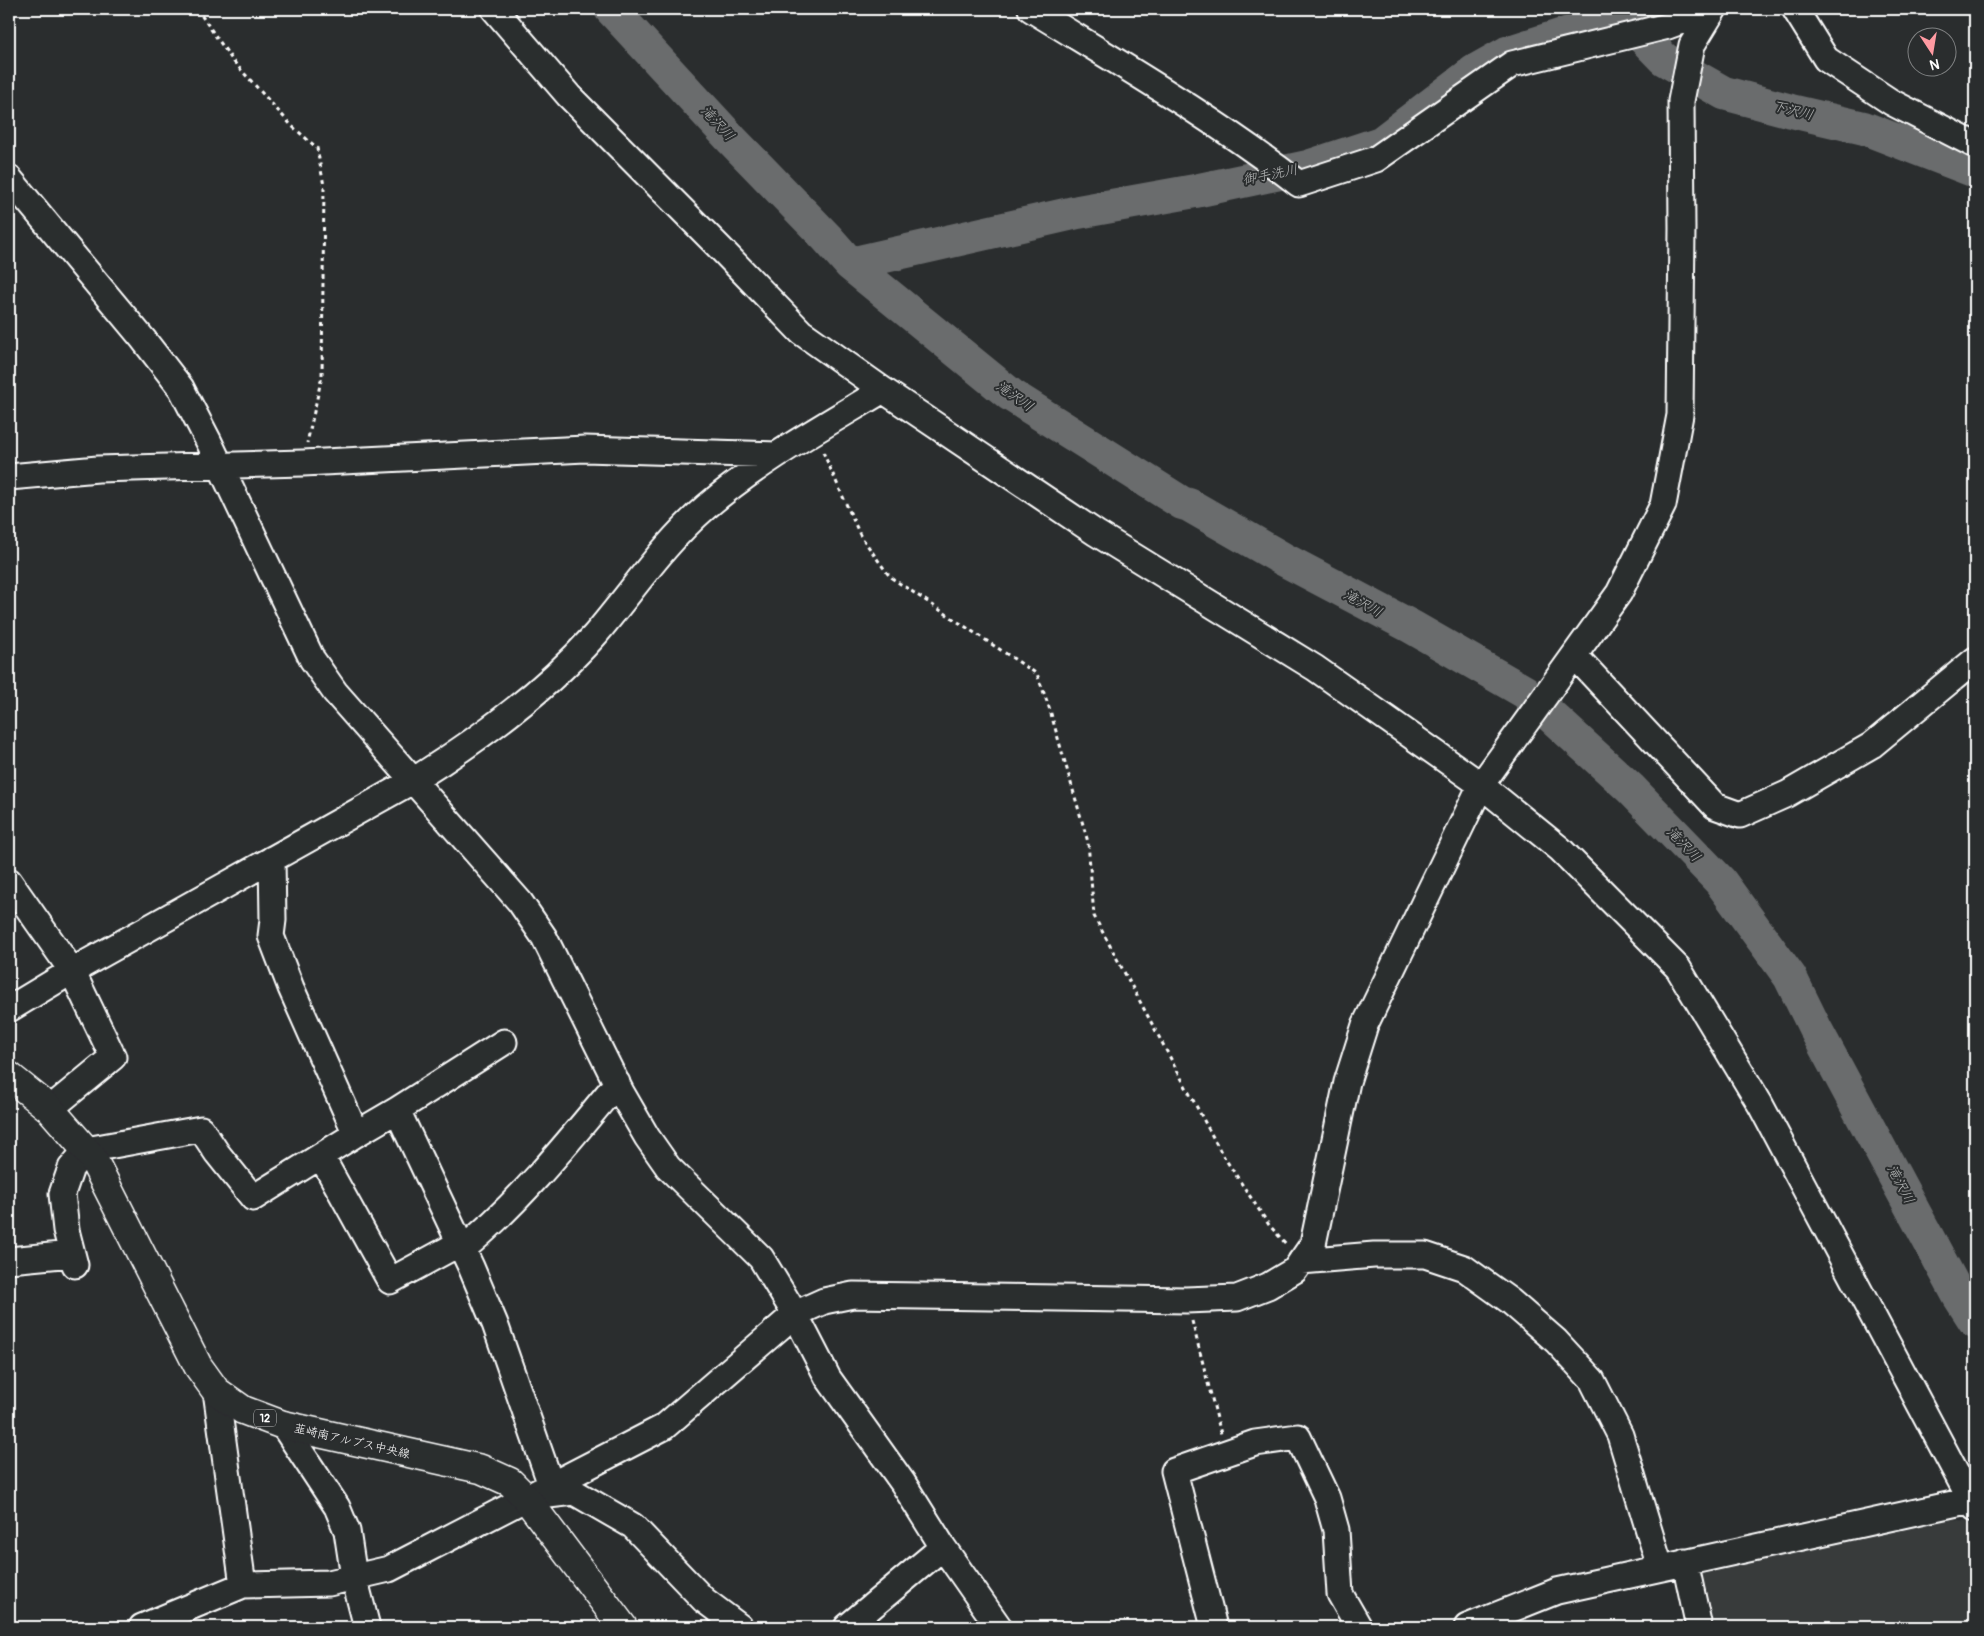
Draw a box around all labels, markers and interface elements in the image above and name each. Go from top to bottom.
north arrow [1906,28,1956,78]
text: N [1928,55,1941,74]
water label: 下沢川 [1770,97,1815,124]
water label: 滝沢川 [697,102,738,144]
water label: 御手洗川 [1241,161,1299,188]
water label: 滝沢川 [993,377,1037,415]
water label: 滝沢川 [1340,586,1385,621]
water label: 滝沢川 [1663,823,1704,865]
water label: 滝沢川 [1883,1162,1918,1207]
road number: 12 [254,1410,276,1426]
street label: 韮崎南アルプス中央線 [292,1421,411,1462]

